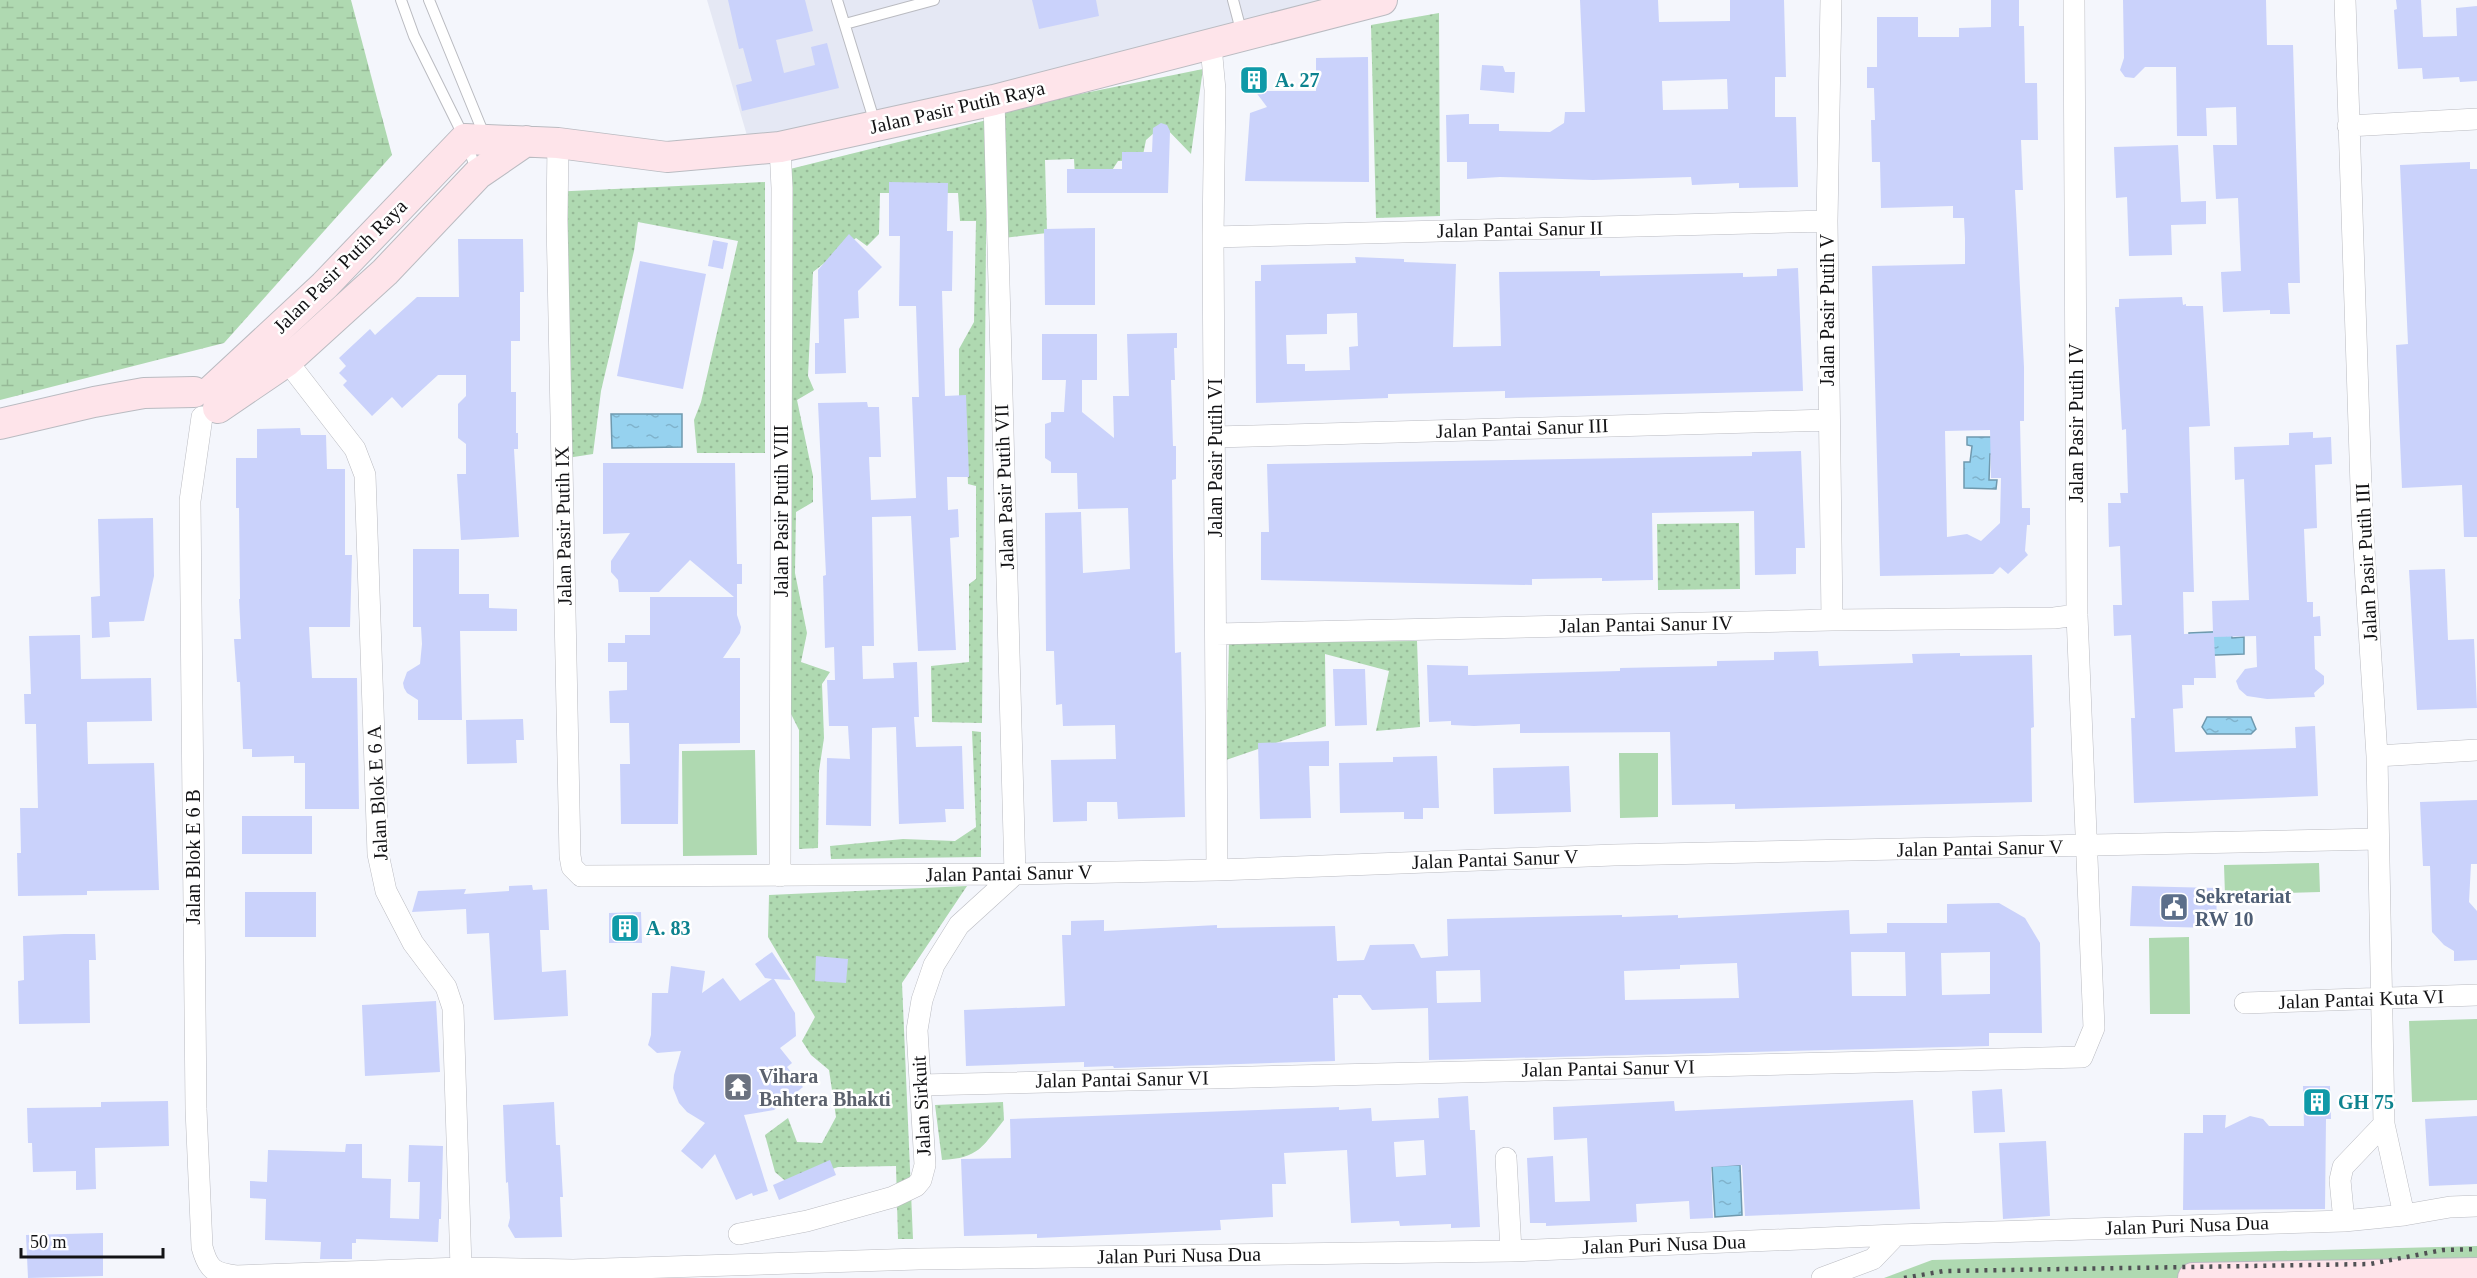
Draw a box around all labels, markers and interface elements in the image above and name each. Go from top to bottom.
building icon: A. 27 [1238,64,1270,96]
place label: A. 27 [1275,69,1319,91]
street label: Jalan Pasir Putih Raya [867,76,1047,139]
street label: Jalan Pasir Putih Raya [269,195,412,338]
street label: Jalan Pantai Sanur II [1437,217,1603,241]
street label: Jalan Pasir Putih V [1816,233,1838,386]
street label: Jalan Pasir Putih IV [2065,343,2087,503]
street label: Jalan Pasir Putih VI [1204,378,1226,538]
street label: Jalan Pasir Putih VII [990,404,1018,570]
street label: Jalan Pantai Sanur III [1435,414,1609,442]
street label: Jalan Pasir Putih VIII [770,425,792,597]
street label: Jalan Pasir Putih IX [551,446,575,606]
street label: Jalan Pasir Putih III [2351,482,2381,642]
street label: Jalan Pantai Sanur IV [1559,611,1734,637]
street label: Jalan Blok E 6 A [362,724,392,861]
street label: Jalan Blok E 6 B [182,789,204,925]
street label: Jalan Pantai Sanur V [1896,836,2064,860]
street label: Jalan Pantai Sanur V [1411,845,1579,873]
street label: Jalan Pantai Sanur V [925,861,1093,885]
place label: Sekretariat RW 10 [2195,885,2292,930]
public building icon: Sekretariat RW 10 [2158,891,2190,923]
building icon: A. 83 [609,912,641,944]
place label: A. 83 [646,917,690,939]
street label: Jalan Pantai Kuta VI [2278,985,2444,1013]
street label: Jalan Sirkuit [907,1055,935,1157]
street label: Jalan Pantai Sanur VI [1521,1055,1695,1081]
place label: Vihara Bahtera Bhakti [759,1065,891,1110]
street label: Jalan Pantai Sanur VI [1035,1066,1209,1092]
temple icon: Vihara Bahtera Bhakti [722,1071,754,1103]
building icon: GH 75 [2301,1086,2333,1118]
place label: GH 75 [2338,1091,2394,1113]
street label: Jalan Puri Nusa Dua [2105,1211,2269,1239]
scale bar [21,1221,164,1259]
street label: Jalan Puri Nusa Dua [1582,1230,1746,1258]
text: 50 m [30,1232,67,1252]
street label: Jalan Puri Nusa Dua [1097,1243,1261,1267]

